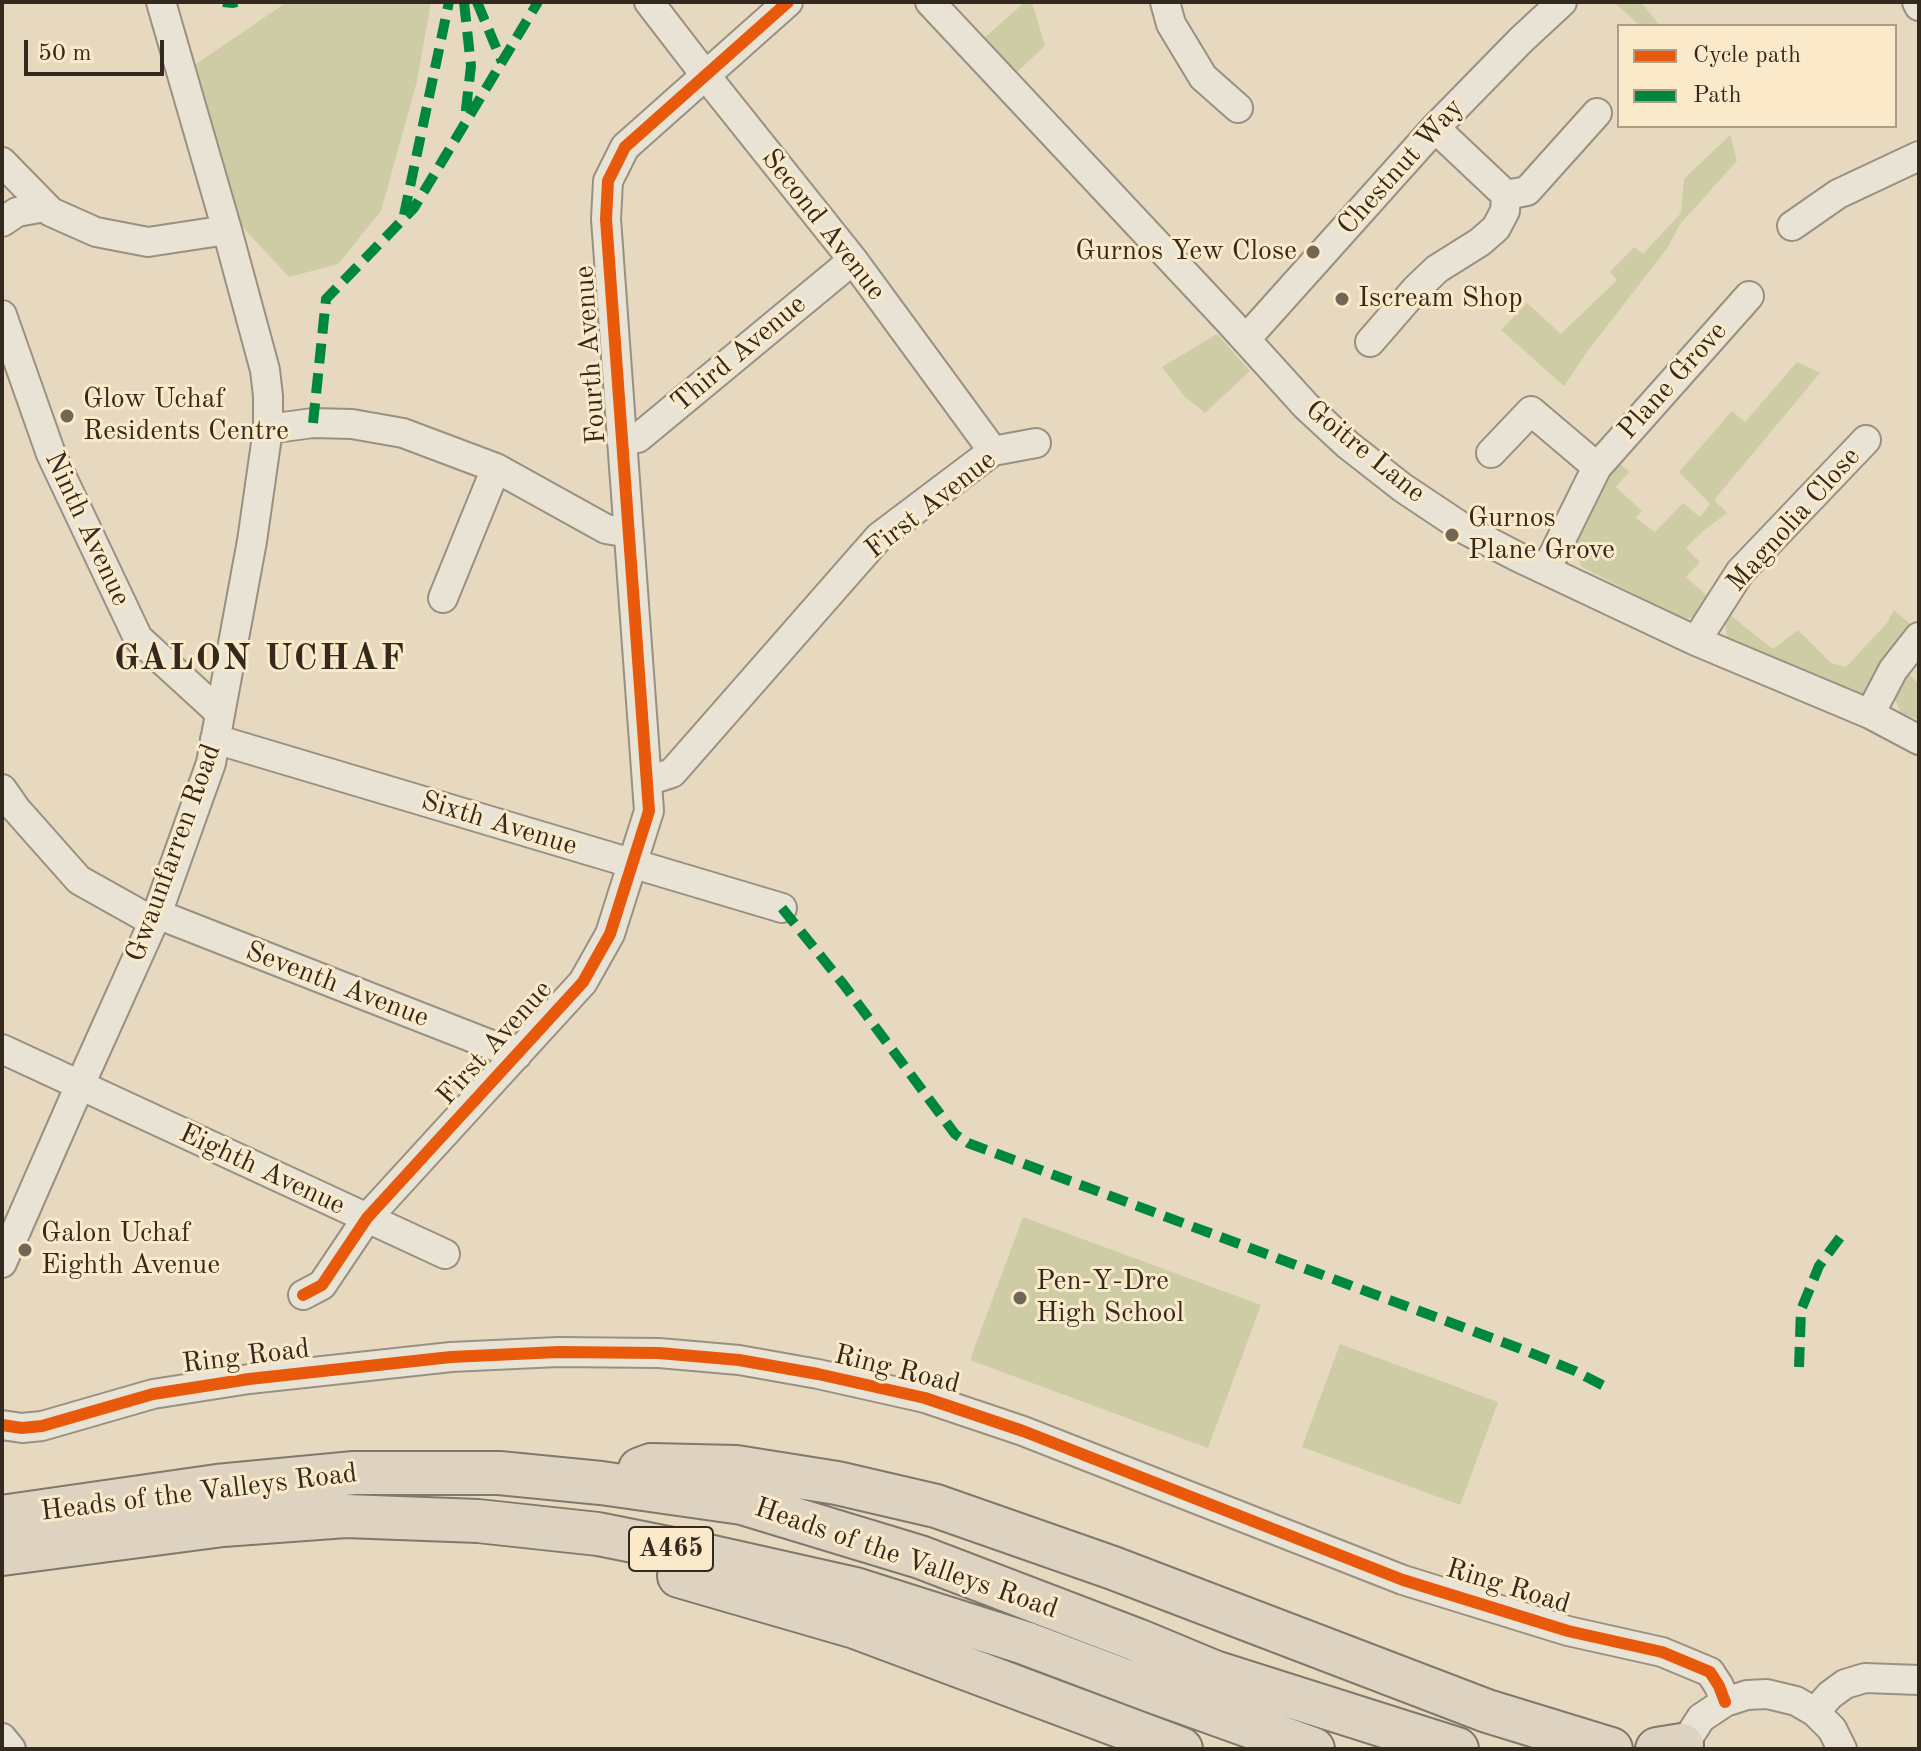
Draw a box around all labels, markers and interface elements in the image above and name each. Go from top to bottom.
scale bar [28,24,168,74]
legend [1617,24,1897,128]
text: 50 m [38,42,92,66]
text: Cycle path [1693,44,1801,68]
text: Path [1693,84,1742,108]
street label: Chestnut Way [1331,92,1471,242]
street label: Second Avenue [753,143,893,307]
place label: Gurnos Yew Close [1075,235,1297,269]
marker: Gurnos Yew Close [1304,243,1322,261]
street label: Fourth Avenue [568,265,614,445]
place label: Iscream Shop [1358,282,1523,316]
street label: Third Avenue [665,288,813,420]
marker: Iscream Shop [1333,290,1351,308]
street label: Plane Grove [1611,315,1735,447]
place label: Glow Uchaf Residents Centre [83,383,289,449]
street label: Goitre Lane [1298,394,1432,510]
marker: Glow Uchaf Residents Centre [58,407,76,425]
street label: Magnolia Close [1720,441,1868,599]
street label: First Avenue [859,444,1003,566]
street label: Ninth Avenue [37,447,137,611]
place label: Gurnos Plane Grove [1468,502,1615,568]
marker: Gurnos Plane Grove [1443,526,1461,544]
district label: GALON UCHAF [114,638,406,682]
street label: Gwaunfarren Road [119,740,229,966]
street label: Sixth Avenue [417,784,581,864]
street label: Seventh Avenue [241,935,433,1035]
street label: First Avenue [430,974,560,1112]
street label: Eighth Avenue [174,1117,350,1223]
place label: Galon Uchaf Eighth Avenue [41,1217,220,1283]
marker: Galon Uchaf Eighth Avenue [16,1241,34,1259]
place label: Pen-Y-Dre High School [1036,1265,1184,1331]
marker: Pen-Y-Dre High School [1011,1289,1029,1307]
street label: Ring Road [180,1333,312,1381]
street label: Ring Road [831,1338,963,1402]
street label: Heads of the Valleys Road [39,1457,359,1529]
street label: Heads of the Valleys Road [750,1491,1062,1627]
road number: A465 [629,1527,713,1571]
street label: Ring Road [1442,1552,1574,1622]

